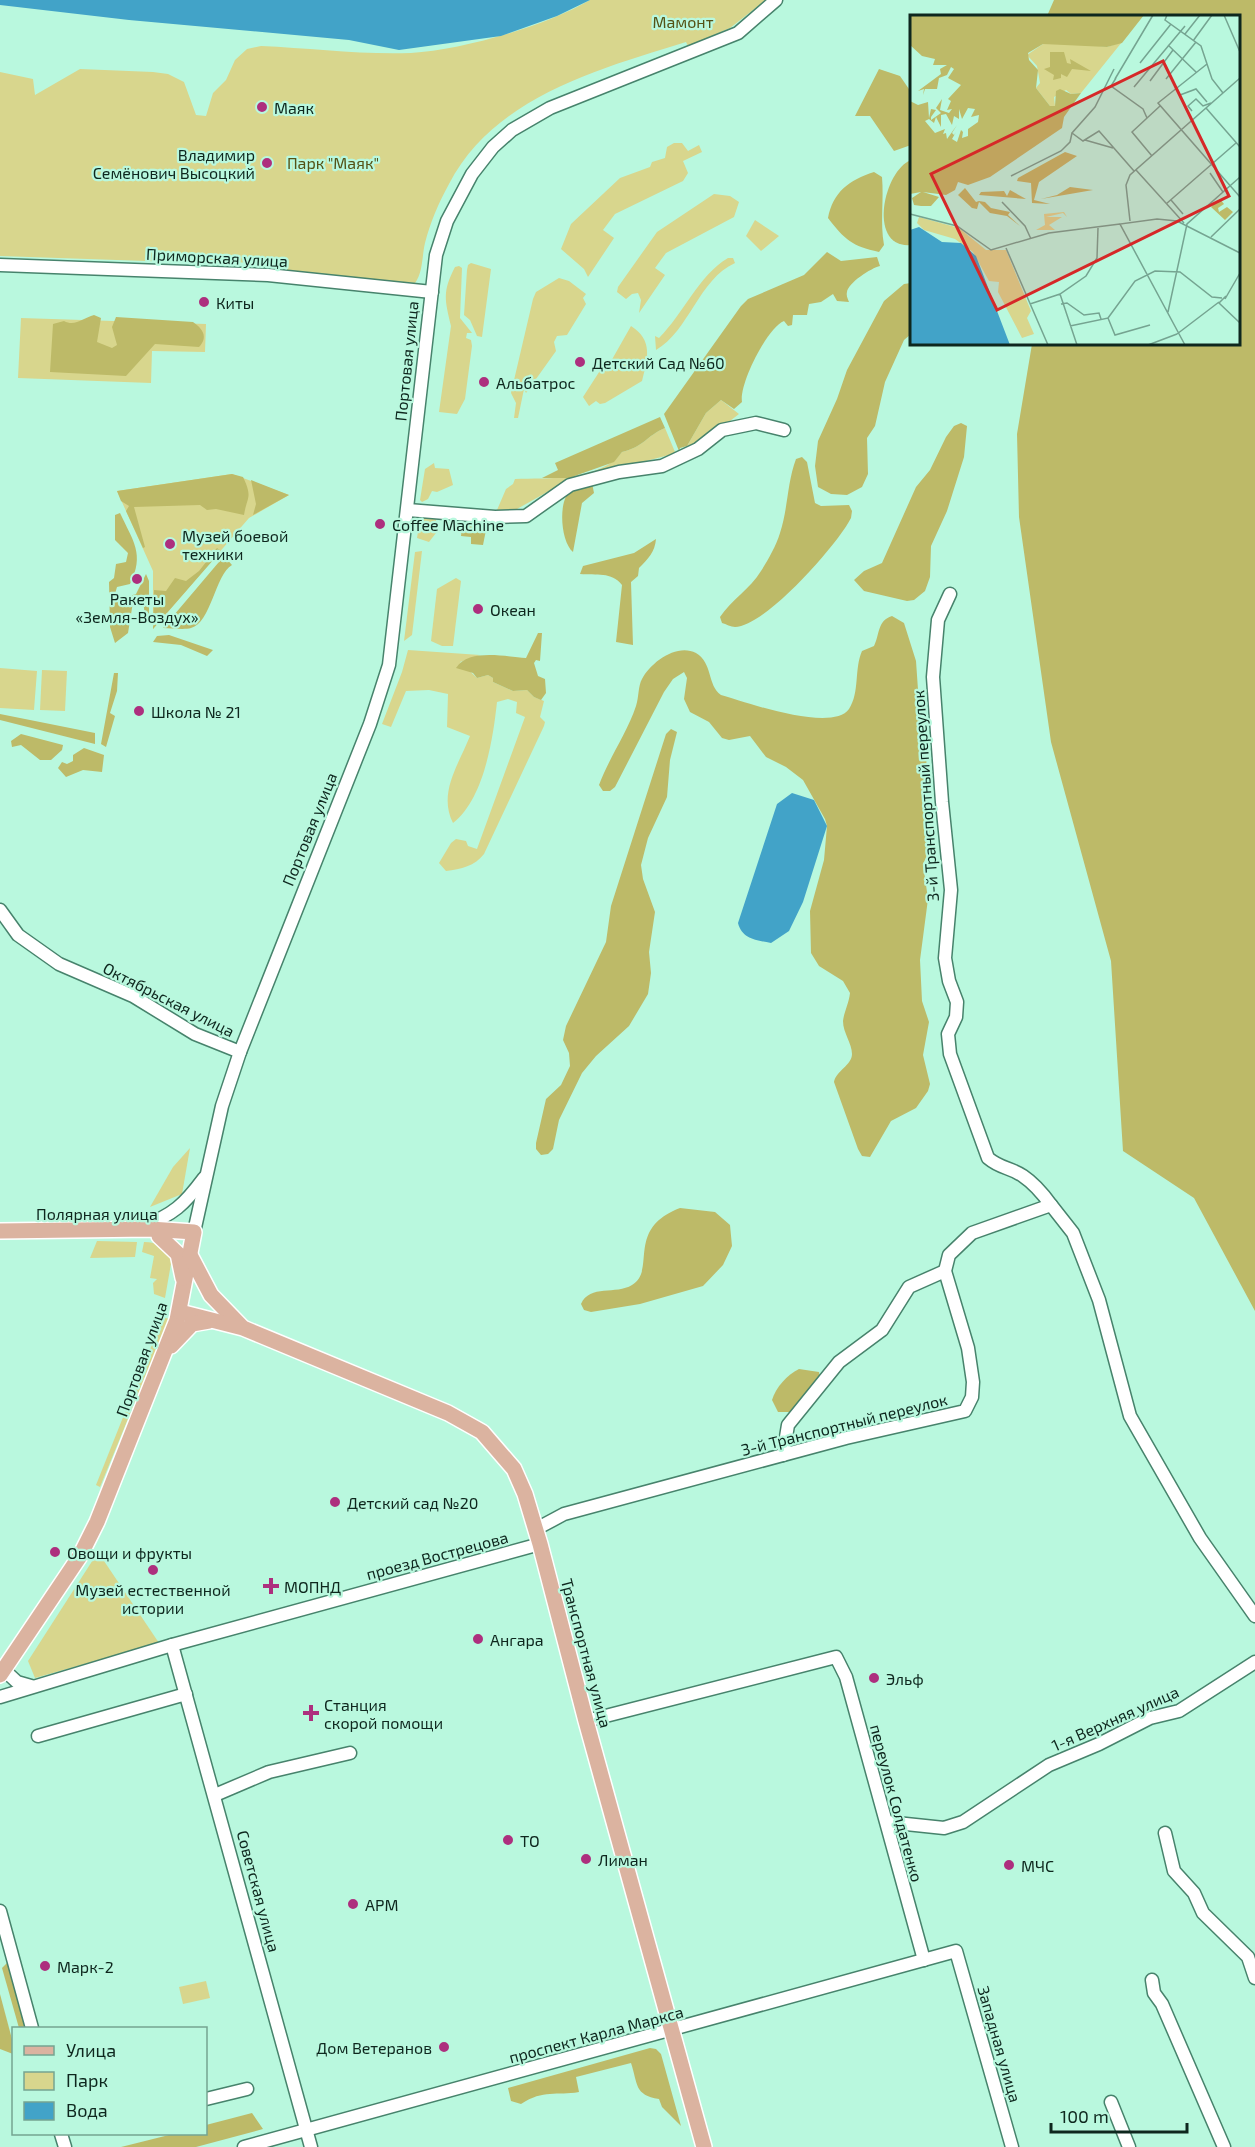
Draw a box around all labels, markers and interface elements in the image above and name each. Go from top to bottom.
park label: Мамонт [652,12,714,31]
inset map [910,15,1240,345]
place label: Маяк [274,98,315,117]
marker: Маяк [255,100,269,114]
place label: Владимир Семёнович Высоцкий [93,145,255,182]
park label: Парк "Маяк" [287,153,379,172]
marker: Владимир Семёнович Высоцкий [260,156,274,170]
street label: Приморская улица [146,244,288,271]
place label: Киты [216,293,254,312]
marker: Киты [197,295,211,309]
street label: Портовая улица [390,300,423,422]
place label: Детский Сад №60 [592,353,725,372]
marker: Детский Сад №60 [573,355,587,369]
place label: Альбатрос [496,373,576,392]
marker: Альбатрос [477,375,491,389]
place label: Coffee Machine [392,515,504,534]
marker: Coffee Machine [373,517,387,531]
place label: Музей боевой техники [182,526,288,563]
marker: Музей боевой техники [163,537,177,551]
marker: Ракеты «Земля-Воздух» [130,572,144,586]
place label: Ракеты «Земля-Воздух» [76,589,199,627]
place label: Океан [490,600,536,619]
marker: Океан [471,602,485,616]
street label: 3-й Транспортный переулок [908,689,943,902]
place label: Школа № 21 [151,702,241,721]
marker: Школа № 21 [132,704,146,718]
street label: Портовая улица [278,770,341,889]
street label: Октябрьская улица [100,958,238,1041]
street label: Полярная улица [36,1204,158,1224]
street label: Портовая улица [111,1299,172,1419]
street label: 3-й Транспортный переулок [739,1389,950,1460]
place label: Детский сад №20 [347,1493,478,1512]
marker: Детский сад №20 [328,1495,342,1509]
street label: проезд Вострецова [364,1527,510,1583]
place label: Овощи и фрукты [67,1543,192,1563]
marker: Овощи и фрукты [48,1545,62,1559]
marker: Музей естественной истории [146,1563,160,1577]
street label: Транспортная улица [557,1576,616,1730]
marker: МОПНД [262,1577,280,1595]
place label: МОПНД [284,1577,341,1596]
place label: Музей естественной истории [75,1580,231,1617]
place label: Ангара [490,1630,544,1649]
marker: Ангара [471,1632,485,1646]
place label: Эльф [886,1669,924,1688]
marker: Эльф [867,1671,881,1685]
street label: 1-я Верхняя улица [1048,1681,1182,1755]
place label: Станция скорой помощи [324,1695,443,1732]
marker: Станция скорой помощи [302,1704,320,1722]
street label: переулок Солдатенко [866,1722,927,1884]
street label: Советская улица [233,1828,284,1954]
place label: ТО [520,1831,540,1850]
marker: ТО [501,1833,515,1847]
place label: Лиман [598,1850,648,1869]
marker: Лиман [579,1852,593,1866]
place label: МЧС [1021,1856,1054,1875]
marker: МЧС [1002,1858,1016,1872]
place label: АРМ [365,1895,398,1914]
marker: АРМ [346,1897,360,1911]
place label: Марк-2 [57,1957,114,1976]
marker: Марк-2 [38,1959,52,1973]
street label: Западная улица [973,1984,1026,2105]
street label: проспект Карла Маркса [507,2002,685,2066]
legend [12,2027,207,2135]
place label: Дом Ветеранов [316,2038,432,2057]
text: Улица [66,2039,116,2061]
marker: Дом Ветеранов [437,2040,451,2054]
text: Парк [66,2069,108,2091]
scale bar [1051,2096,1188,2134]
text: Вода [66,2099,108,2121]
text: 100 m [1060,2105,1109,2127]

